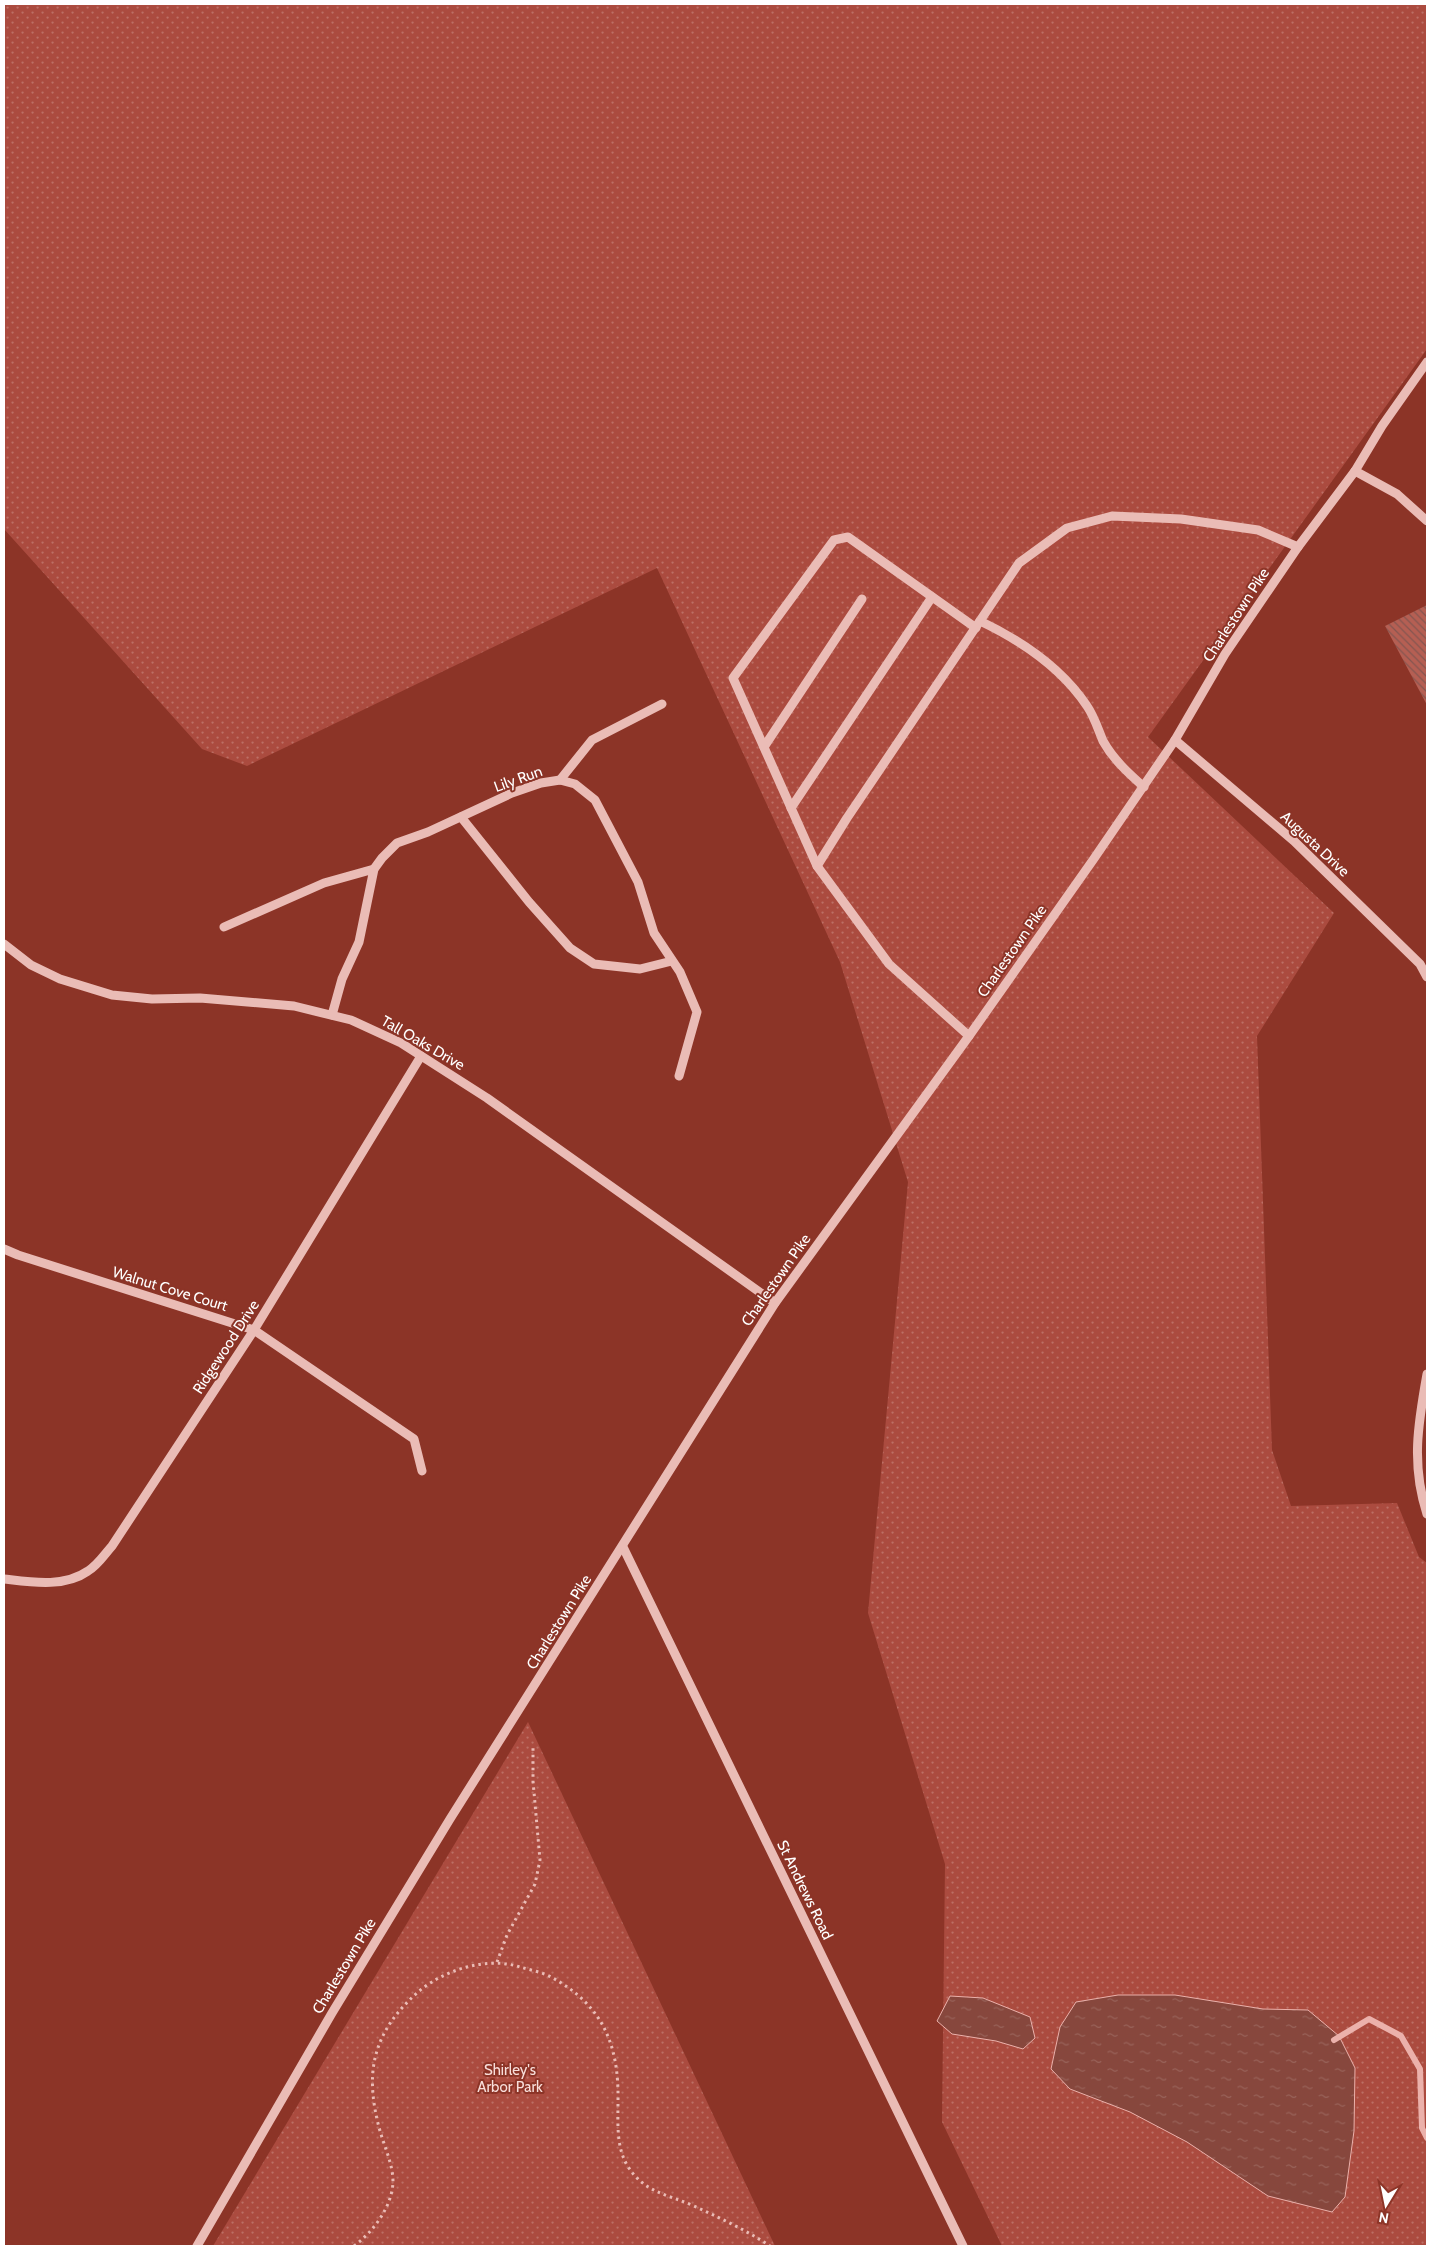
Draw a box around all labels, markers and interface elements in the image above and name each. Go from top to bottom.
street label: Charlestown Pike [1199,564,1273,665]
street label: Lily Run [491,762,545,796]
street label: Augusta Drive [1277,808,1353,881]
street label: Charlestown Pike [974,901,1051,1000]
street label: Tall Oaks Drive [378,1012,468,1074]
street label: Charlestown Pike [738,1230,815,1329]
street label: Walnut Cove Court [110,1263,230,1315]
street label: Ridgewood Drive [189,1296,263,1397]
street label: Charlestown Pike [523,1571,595,1673]
street label: St Andrews Road [773,1837,837,1943]
street label: Charlestown Pike [308,1915,380,2017]
park label: Shirley's Arbor Park [477,2061,543,2096]
north arrow [1361,2180,1411,2230]
text: N [1377,2208,1390,2228]

